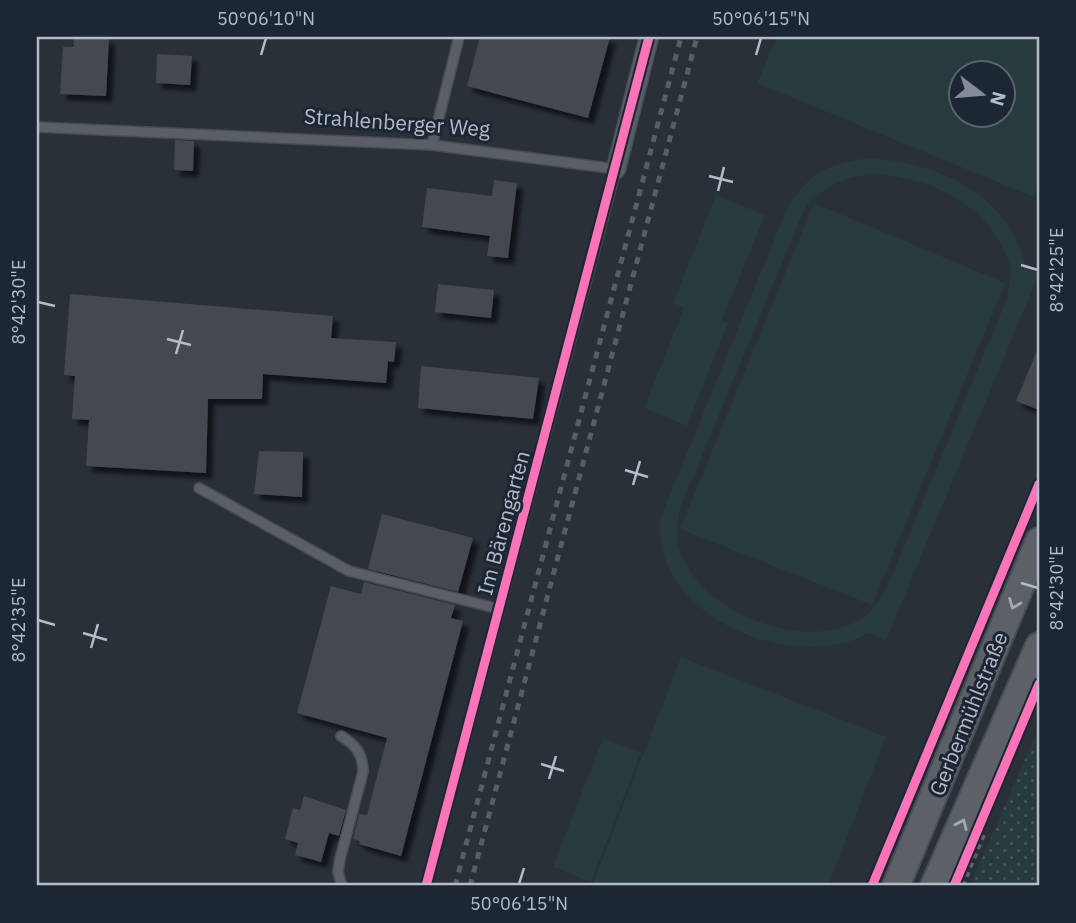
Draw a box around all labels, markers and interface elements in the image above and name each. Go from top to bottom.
text: 50°06'10"N [217,7,315,30]
text: 50°06'15"N [712,7,810,30]
north arrow [946,60,1016,130]
text: N [985,89,1012,109]
street label: Strahlenberger Weg [303,102,491,142]
text: 8°42'25"E [1045,228,1068,312]
text: 8°42'30"E [7,260,30,344]
street label: Im Bärengarten [470,447,536,598]
text: 8°42'30"E [1045,546,1068,630]
text: 8°42'35"E [7,578,30,662]
one-way arrow [1008,598,1022,610]
street label: Gerbermühlstraße [922,628,1014,800]
one-way arrow [954,818,968,831]
text: 50°06'15"N [470,892,568,915]

